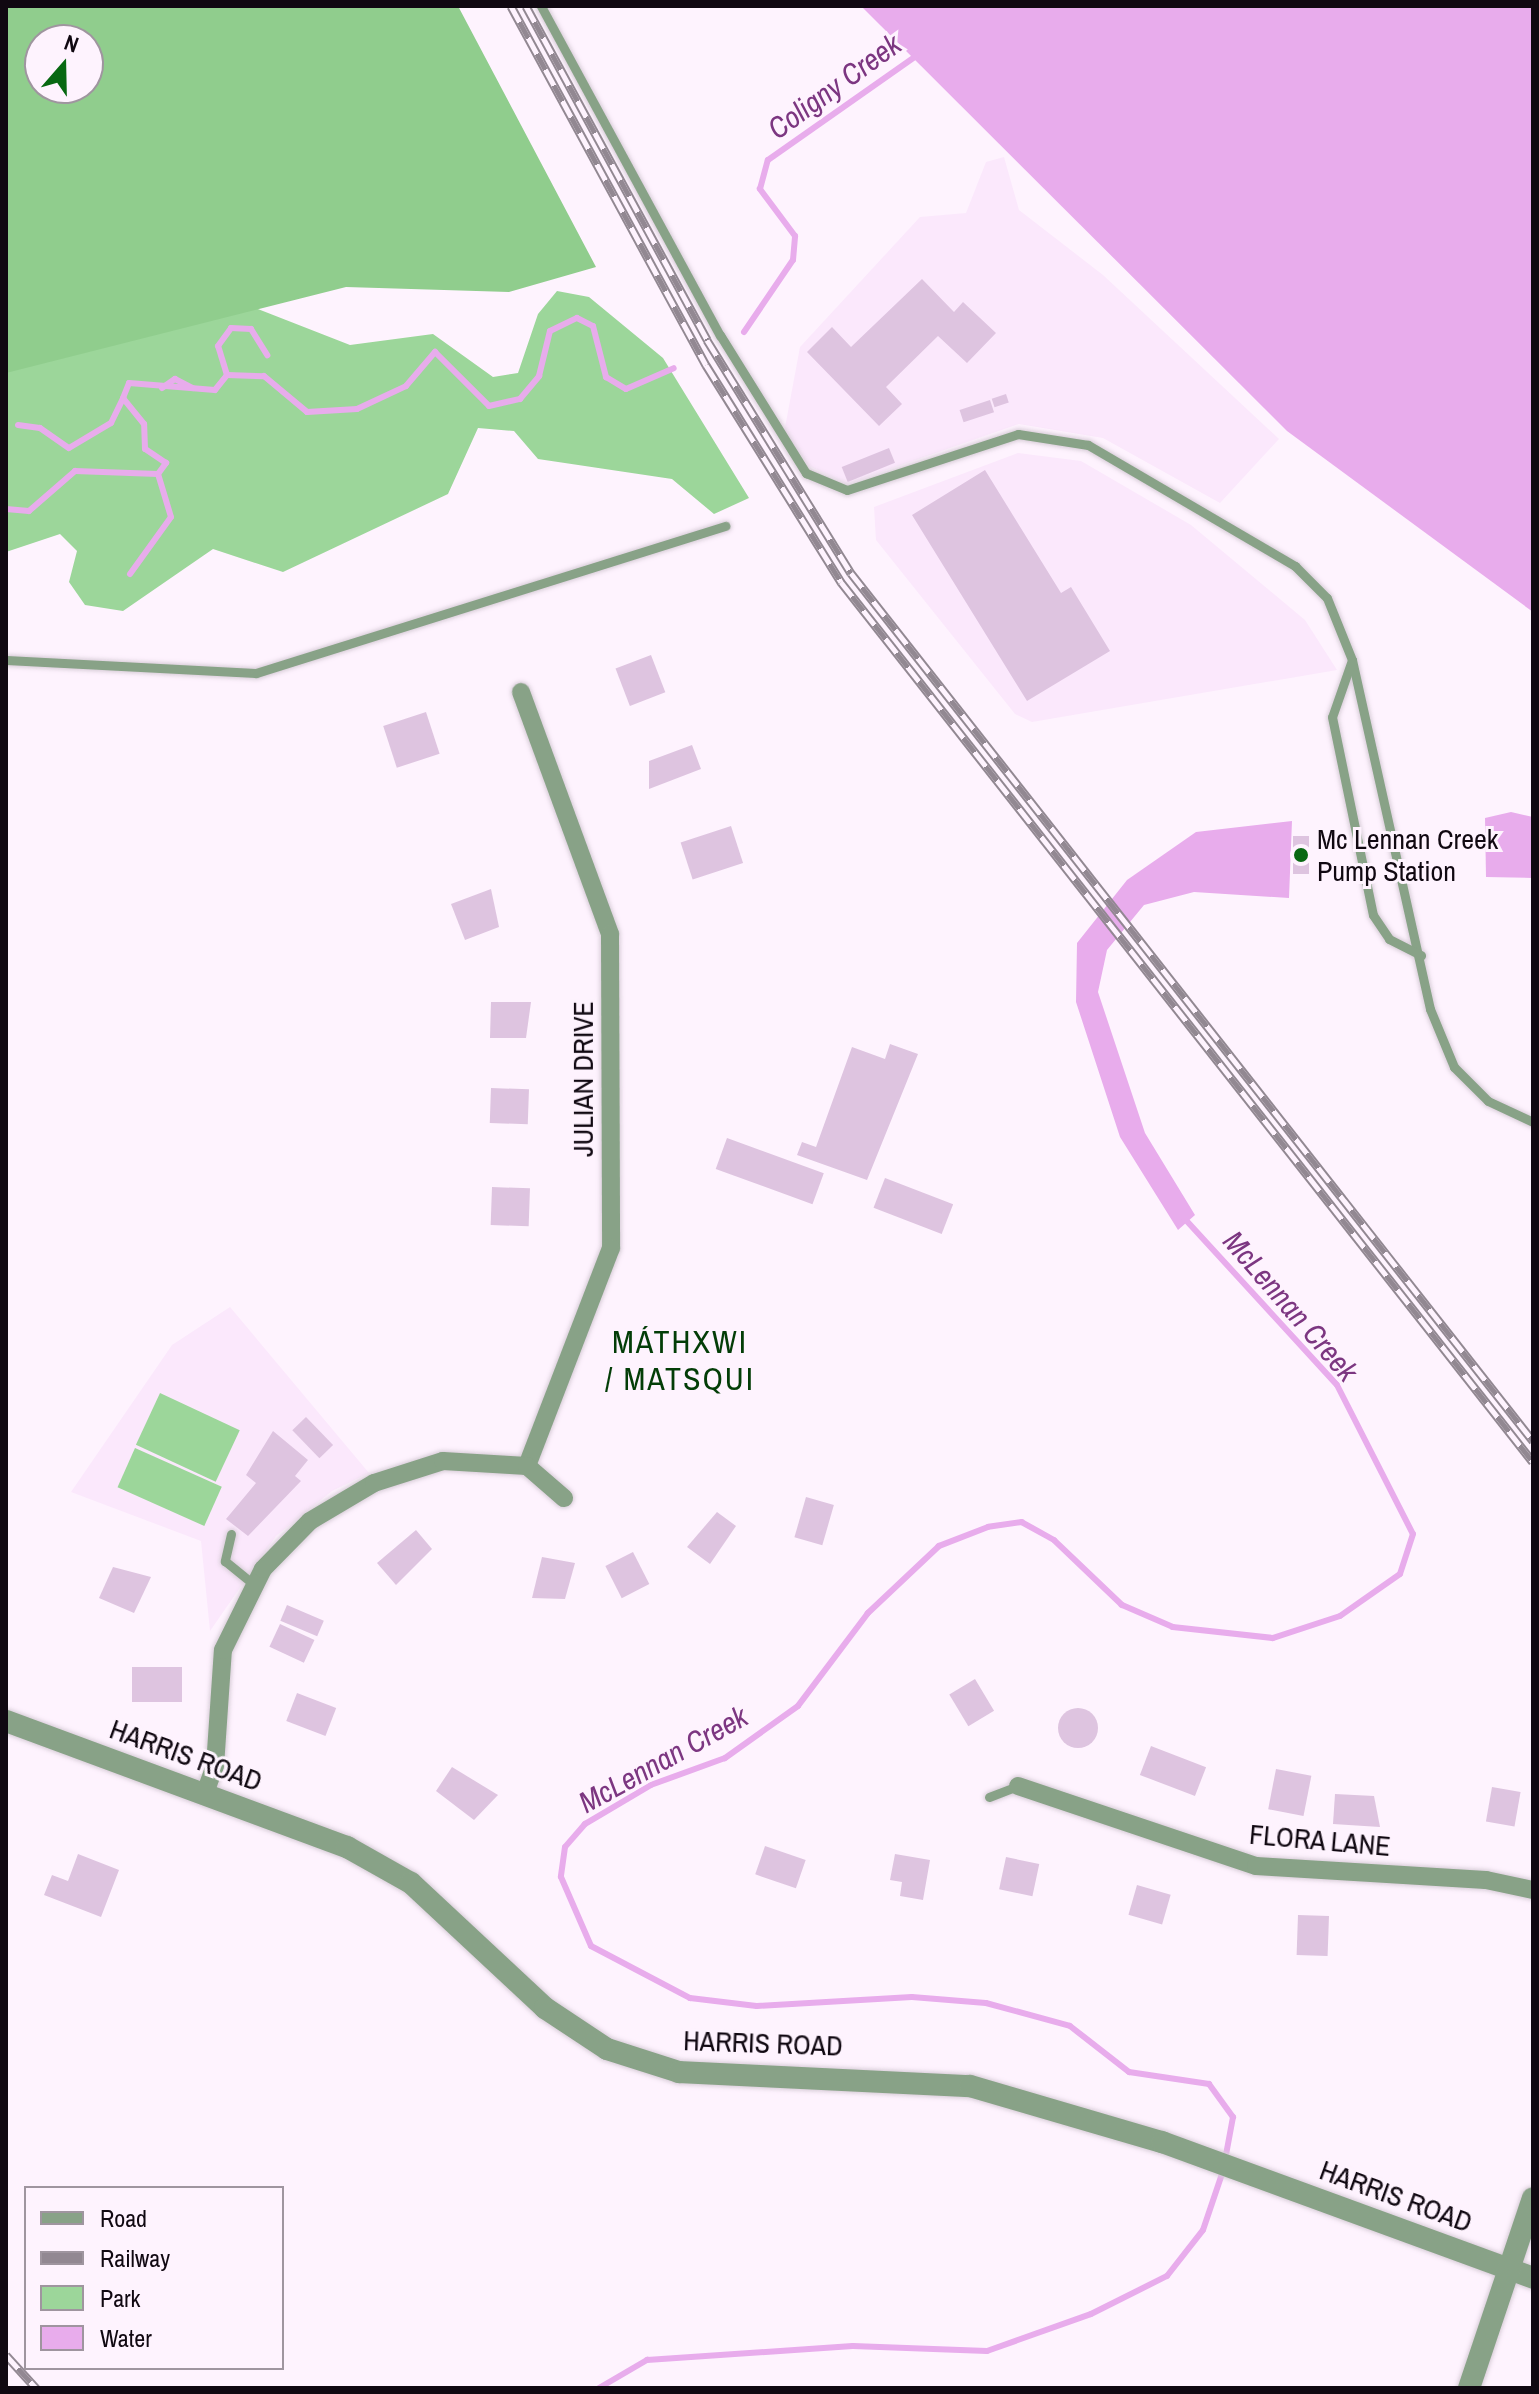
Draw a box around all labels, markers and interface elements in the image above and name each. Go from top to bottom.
north arrow [24,24,104,104]
water label: Coligny Creek [760,26,908,146]
text: N [60,27,83,60]
place label: Mc Lennan Creek Pump Station [1317,822,1498,888]
marker: Mc Lennan Creek Pump Station [1292,846,1310,864]
street label: JULIAN DRIVE [566,1001,600,1157]
water label: McLennan Creek [1216,1224,1366,1388]
district label: MÁTHXWI / MATSQUI [605,1324,755,1399]
water label: McLennan Creek [572,1698,754,1820]
street label: HARRIS ROAD [105,1712,267,1798]
street label: FLORA LANE [1247,1817,1393,1863]
street label: HARRIS ROAD [683,2023,843,2063]
street label: HARRIS ROAD [1315,2153,1477,2239]
legend [24,2186,284,2370]
text: Road [100,2202,147,2234]
text: Railway [100,2242,170,2274]
text: Park [100,2282,140,2314]
text: Water [100,2322,152,2354]

